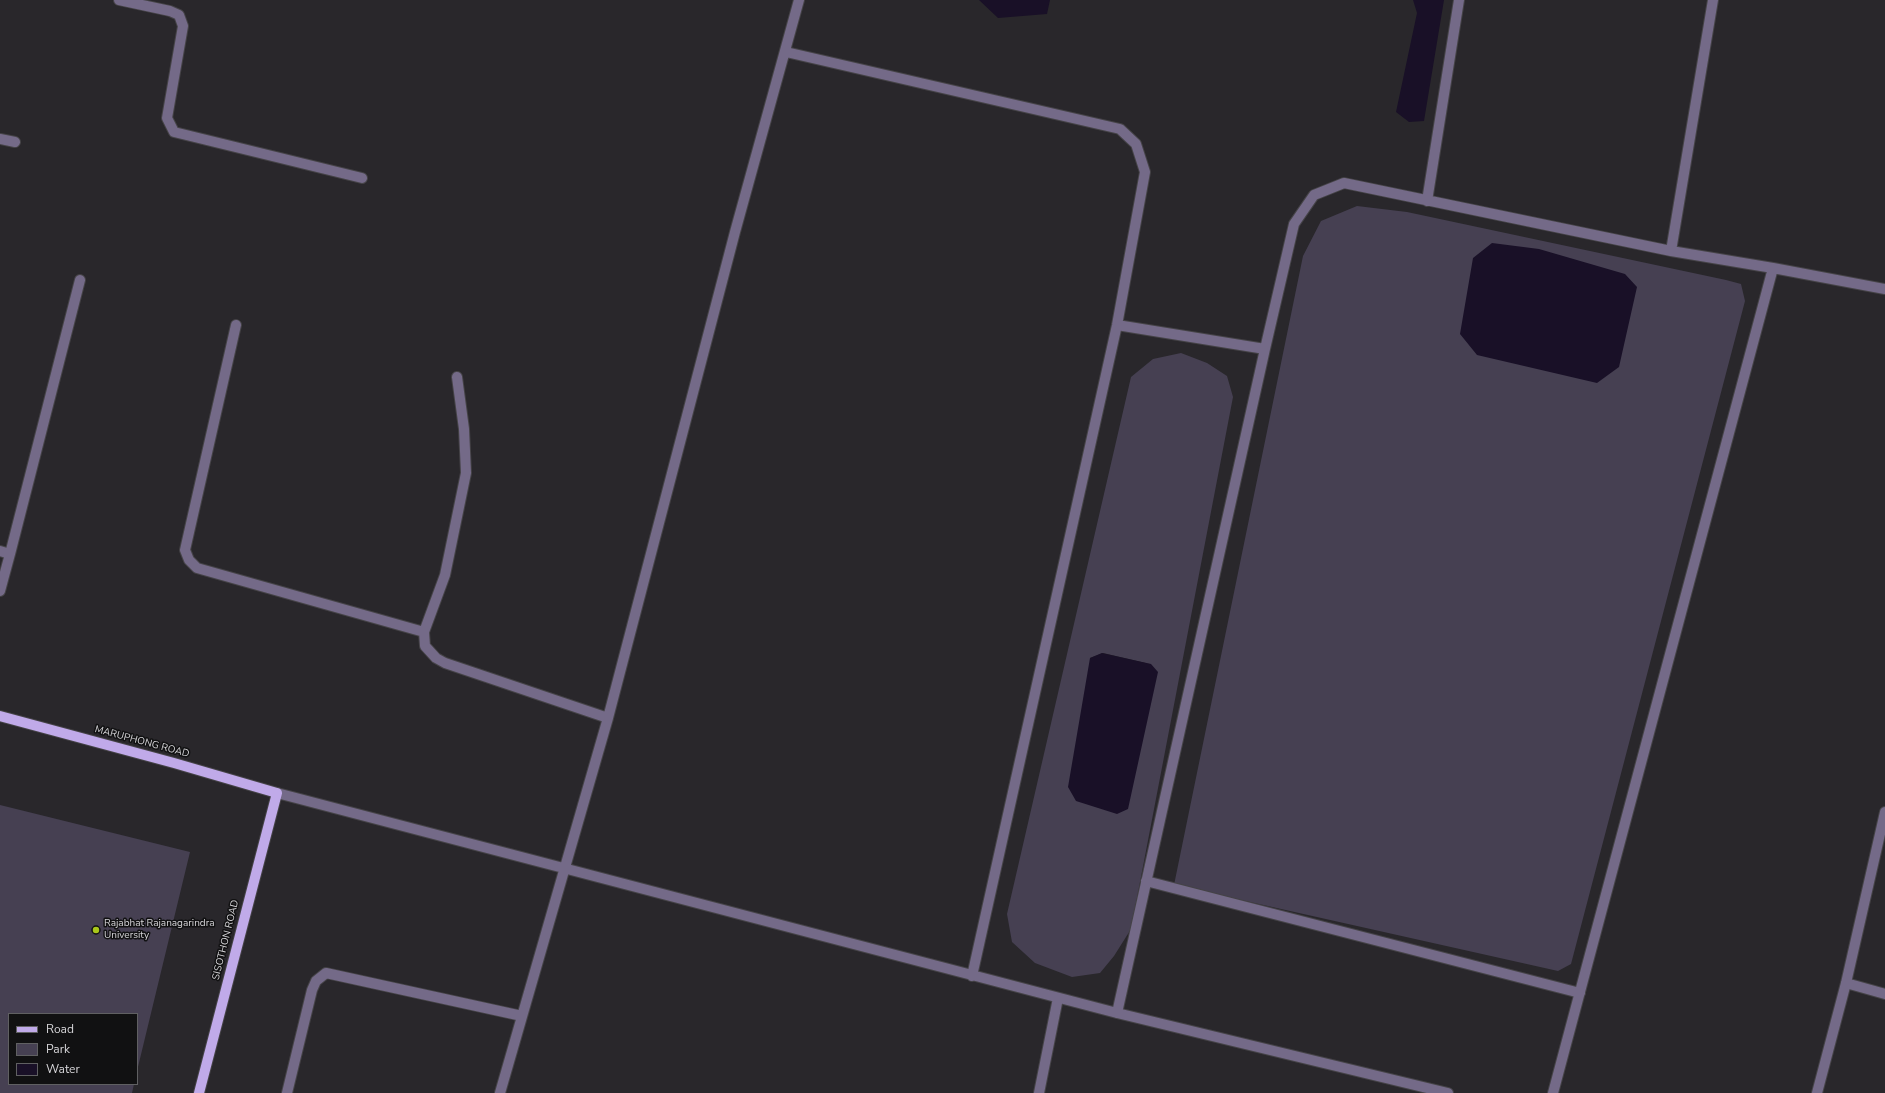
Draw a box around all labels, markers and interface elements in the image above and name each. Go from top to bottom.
street label: MARUPHONG ROAD [93,724,191,760]
street label: SISOTHON ROAD [210,899,242,981]
place label: Rajabhat Rajanagarindra University [104,918,215,942]
marker: Rajabhat Rajanagarindra University [91,925,101,935]
legend [8,1013,138,1085]
text: Road [46,1021,74,1037]
text: Park [46,1041,70,1057]
text: Water [46,1061,80,1077]

